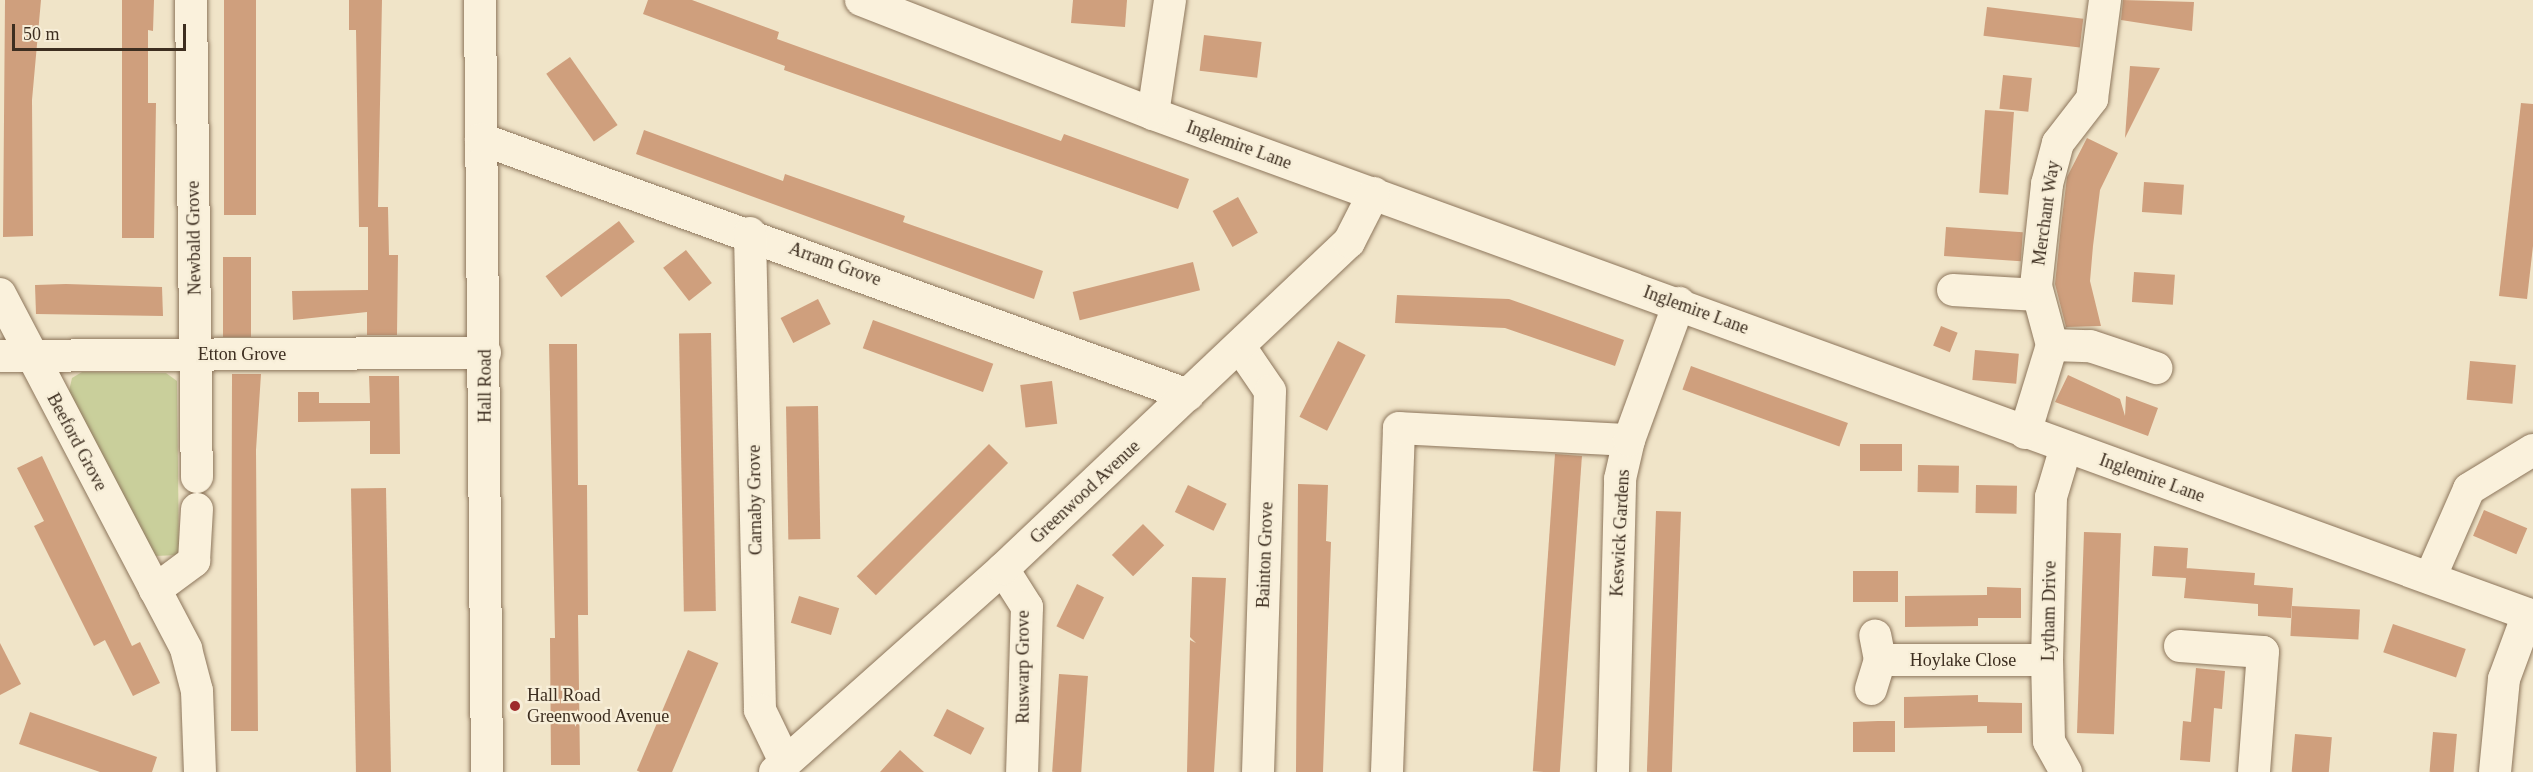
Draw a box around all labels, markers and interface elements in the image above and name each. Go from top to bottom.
scale bar [15,12,189,50]
text: 50 m [23,24,60,44]
street label: Inglemire Lane [1183,116,1295,174]
street label: Merchant Way [2028,159,2064,267]
street label: Newbald Grove [182,181,206,295]
street label: Arram Grove [786,237,884,291]
street label: Inglemire Lane [1640,281,1752,339]
street label: Etton Grove [198,343,286,365]
street label: Hall Road [474,349,496,423]
street label: Beeford Grove [42,389,112,495]
street label: Greenwood Avenue [1025,435,1145,549]
street label: Carnaby Grove [743,445,767,555]
street label: Inglemire Lane [2096,449,2208,507]
street label: Keswick Gardens [1606,469,1634,597]
street label: Bainton Grove [1252,501,1278,609]
street label: Lytham Drive [2037,561,2061,661]
street label: Ruswarp Grove [1012,610,1034,724]
street label: Hoylake Close [1910,649,2016,671]
place label: Hall Road Greenwood Avenue [527,685,670,728]
marker: Hall Road Greenwood Avenue [508,699,522,713]

